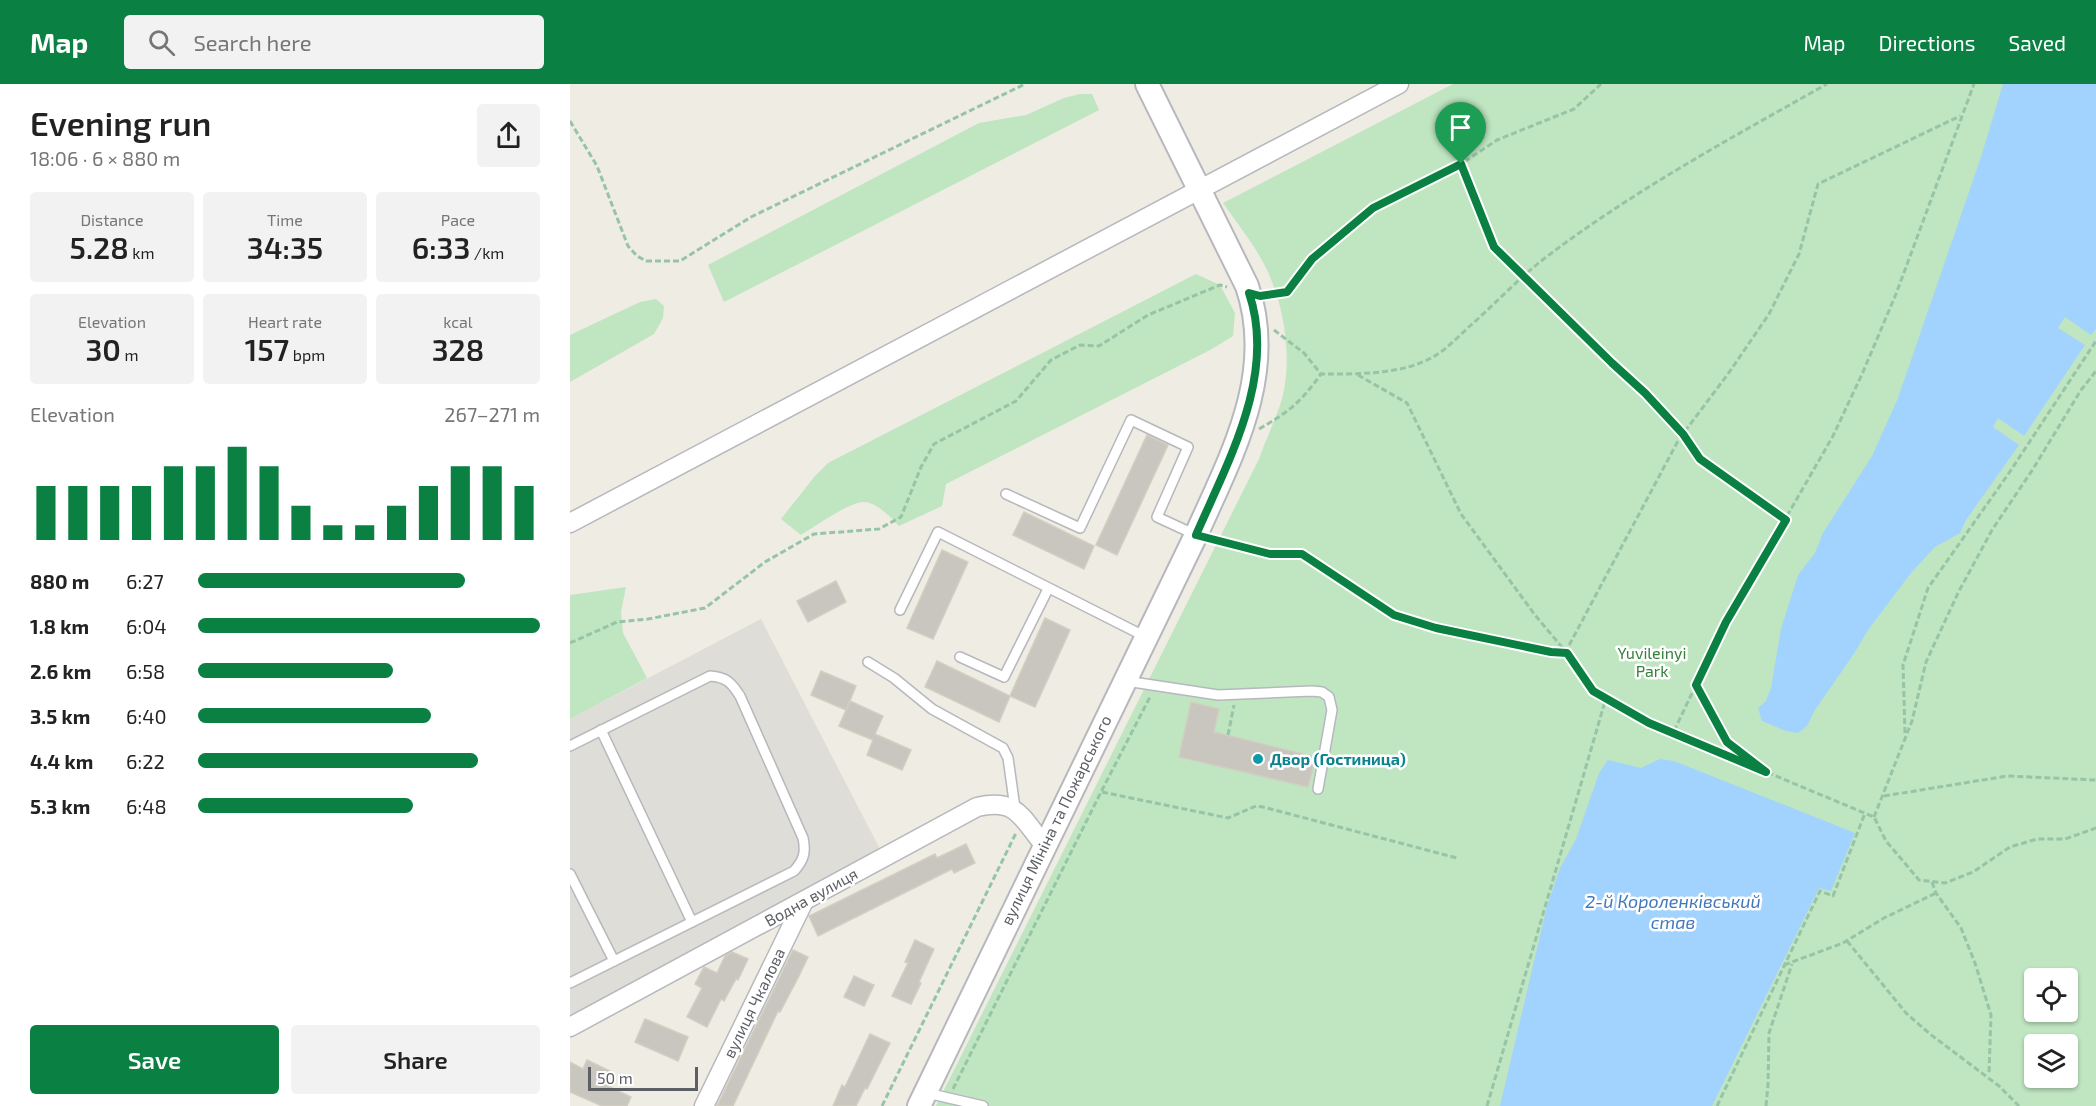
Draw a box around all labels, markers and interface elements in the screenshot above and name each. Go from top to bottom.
search box [124,15,544,69]
text: Map [30,25,88,59]
icon: search [145,26,178,59]
text: Search here [193,29,312,55]
text: Map [1803,30,1846,55]
text: Directions [1879,30,1975,55]
text: Saved [2008,30,2066,55]
pin [1435,102,1486,164]
text: Evening run [30,103,211,143]
button: share [477,104,540,167]
icon: arrive [1444,111,1477,144]
text: 18:06 · 6 × 880 m [30,146,180,170]
text: Distance [80,210,144,229]
text: Time [267,210,303,229]
text: Pace [441,210,475,229]
text: 5.28 [70,229,129,265]
text: 34:35 [247,229,323,265]
text: 6:33 [412,229,470,265]
text: km [129,243,154,262]
text: /km [470,243,504,262]
text: Elevation [78,312,146,331]
text: Heart rate [248,312,322,331]
text: kcal [443,312,473,331]
text: 30 [85,331,121,367]
text: 157 [245,331,289,367]
text: 328 [432,331,484,367]
text: m [121,345,139,364]
text: bpm [289,345,325,364]
text: Elevation [30,402,115,426]
text: 267–271 m [444,402,540,426]
text: 880 m [30,569,89,593]
text: 6:27 [126,569,164,593]
text: 1.8 km [30,614,89,638]
text: 6:04 [126,614,167,638]
park label: Yuvileinyi Park [1618,643,1686,680]
text: 2.6 km [30,659,91,683]
text: 6:58 [126,659,165,683]
text: 3.5 km [30,704,90,728]
text: 6:40 [126,704,167,728]
street label: вулиця Мініна та Пожарського [996,712,1116,928]
text: 4.4 km [30,749,93,773]
text: 6:22 [126,749,165,773]
place label: Двор (Гостиница) [1270,749,1406,768]
marker: Двор (Гостиница) [1251,752,1265,766]
text: 5.3 km [30,794,90,818]
text: 6:48 [126,794,167,818]
street label: Водна вулиця [761,863,861,931]
water label: 2-й Короленківський став [1585,890,1761,933]
street label: вулиця Чкалова [719,945,789,1061]
map controls [2024,968,2078,1088]
button: locate [2024,968,2078,1022]
button: Save [30,1025,279,1094]
button: Share [291,1025,540,1094]
button: layers [2024,1034,2078,1088]
scale bar [588,1064,698,1092]
text: 50 m [597,1068,633,1087]

